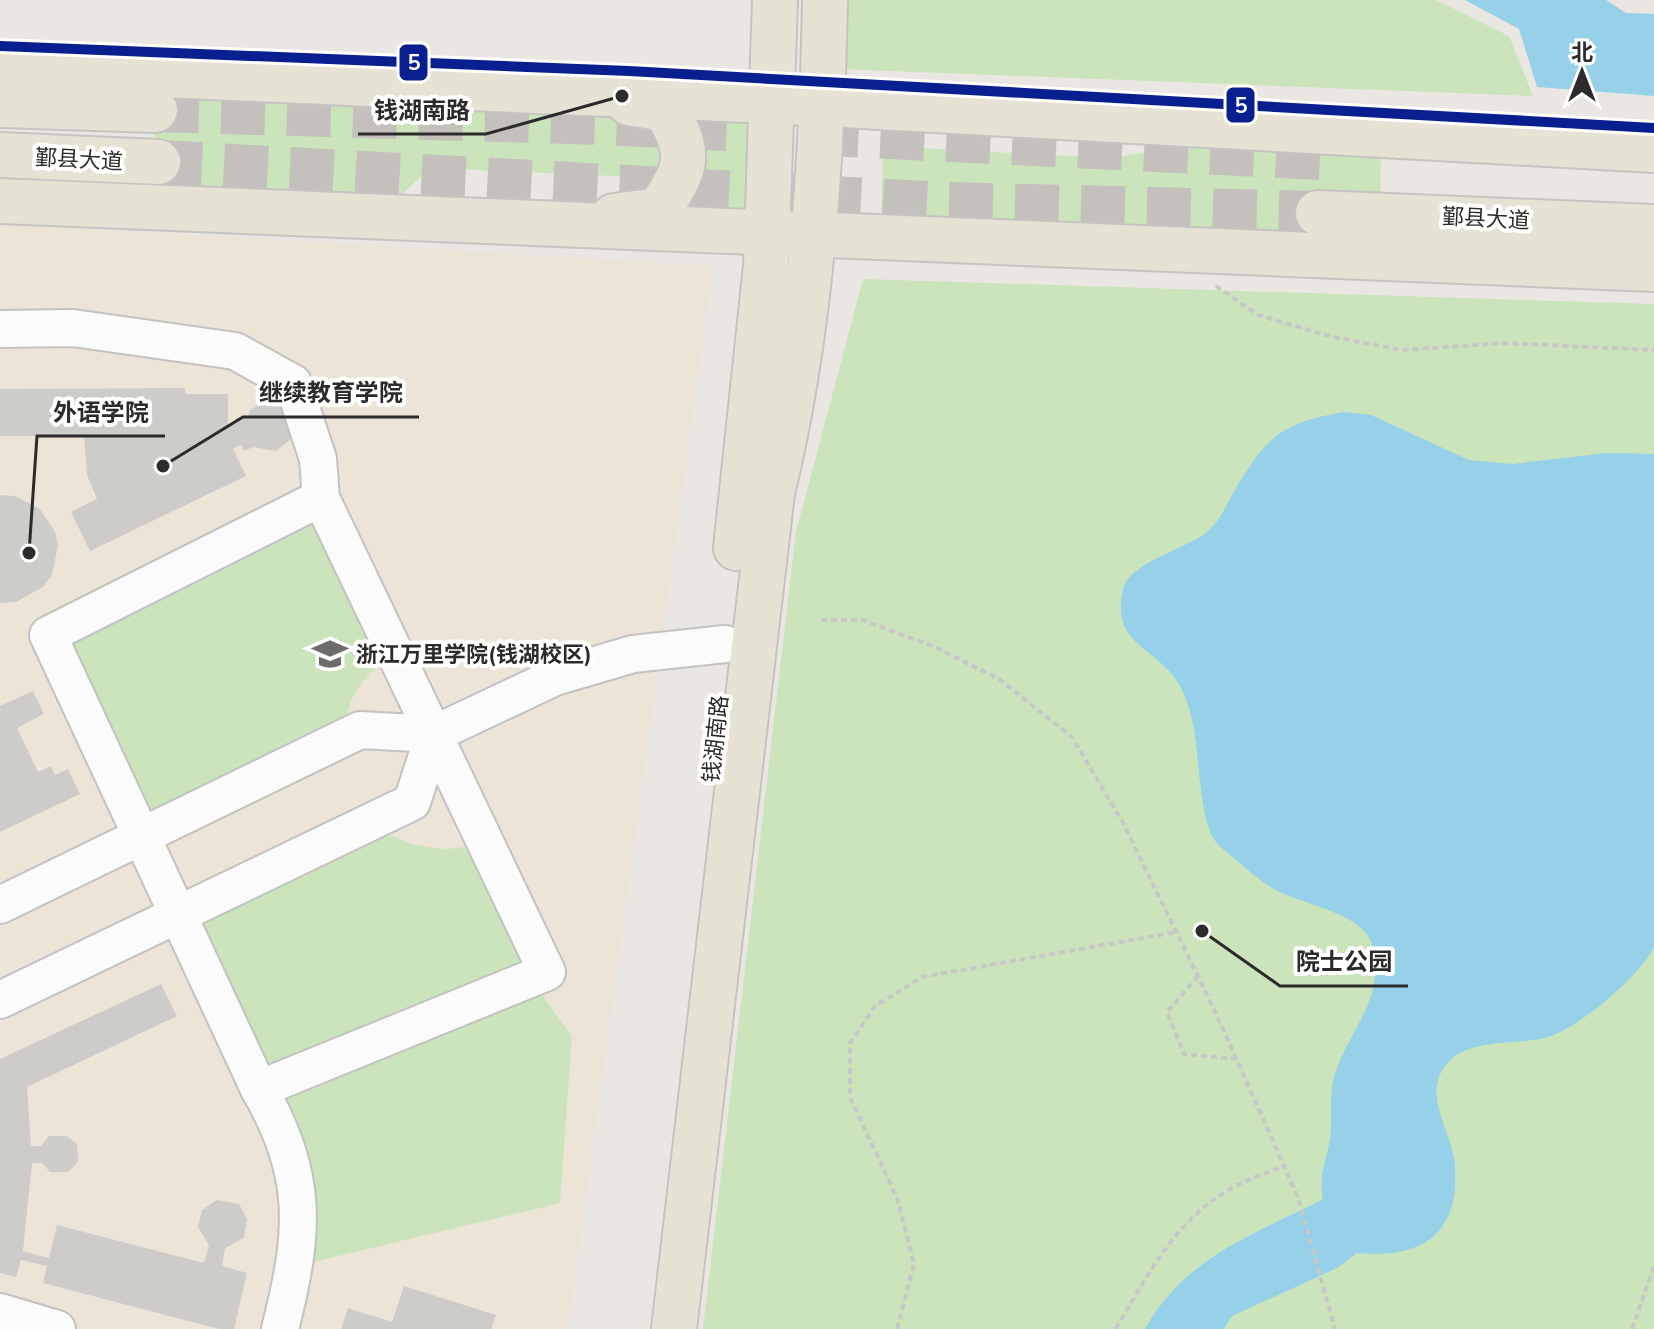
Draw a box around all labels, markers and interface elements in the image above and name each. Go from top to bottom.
north arrow [1542,32,1622,112]
text: 北 [1571,38,1593,68]
line badge: 5 [398,43,429,82]
text: 5 [407,48,421,78]
callout: 钱湖南路 [358,86,486,134]
line badge: 5 [1225,86,1256,124]
text: 5 [1234,91,1248,121]
text: 钱湖南路 [374,95,470,127]
street label: 鄞县大道 [34,143,124,177]
street label: 鄞县大道 [1441,202,1531,236]
callout: 继续教育学院 [243,369,419,417]
text: 继续教育学院 [259,377,403,409]
callout: 外语学院 [37,388,165,436]
text: 外语学院 [53,397,149,429]
school or university icon: 浙江万里学院(钱湖校区) [311,635,349,673]
place label: 浙江万里学院(钱湖校区) [356,640,592,670]
street label: 钱湖南路 [696,694,736,784]
callout: 院士公园 [1280,938,1408,986]
text: 院士公园 [1296,946,1392,978]

